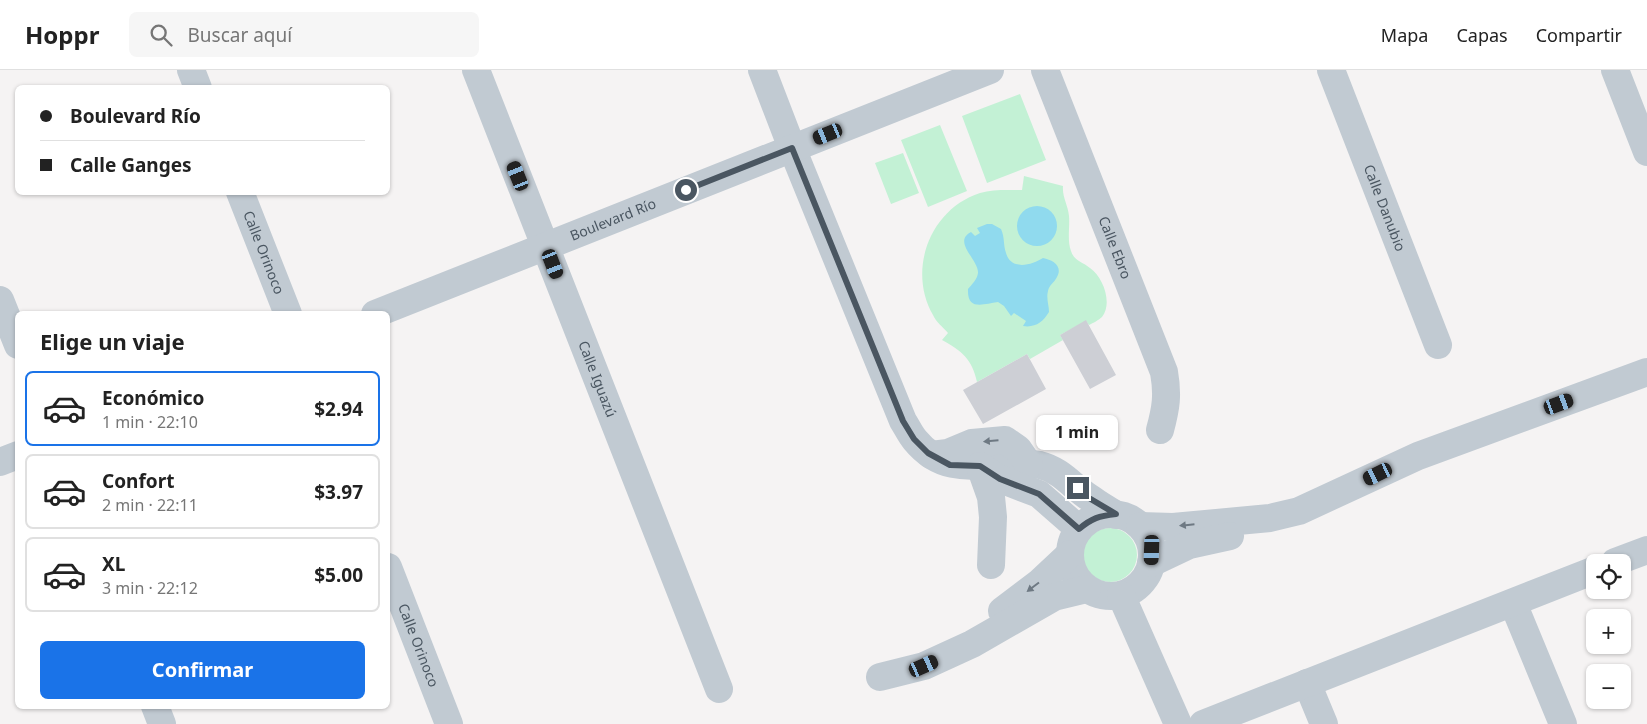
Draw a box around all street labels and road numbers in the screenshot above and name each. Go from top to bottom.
street label: Calle Danubio [1360,162,1411,254]
street label: Boulevard Río [567,193,659,245]
street label: Calle Orinoco [239,208,289,297]
street label: Calle Ebro [1095,213,1136,282]
street label: Calle Iguazú [574,338,621,420]
street label: Calle Orinoco [394,601,444,690]

